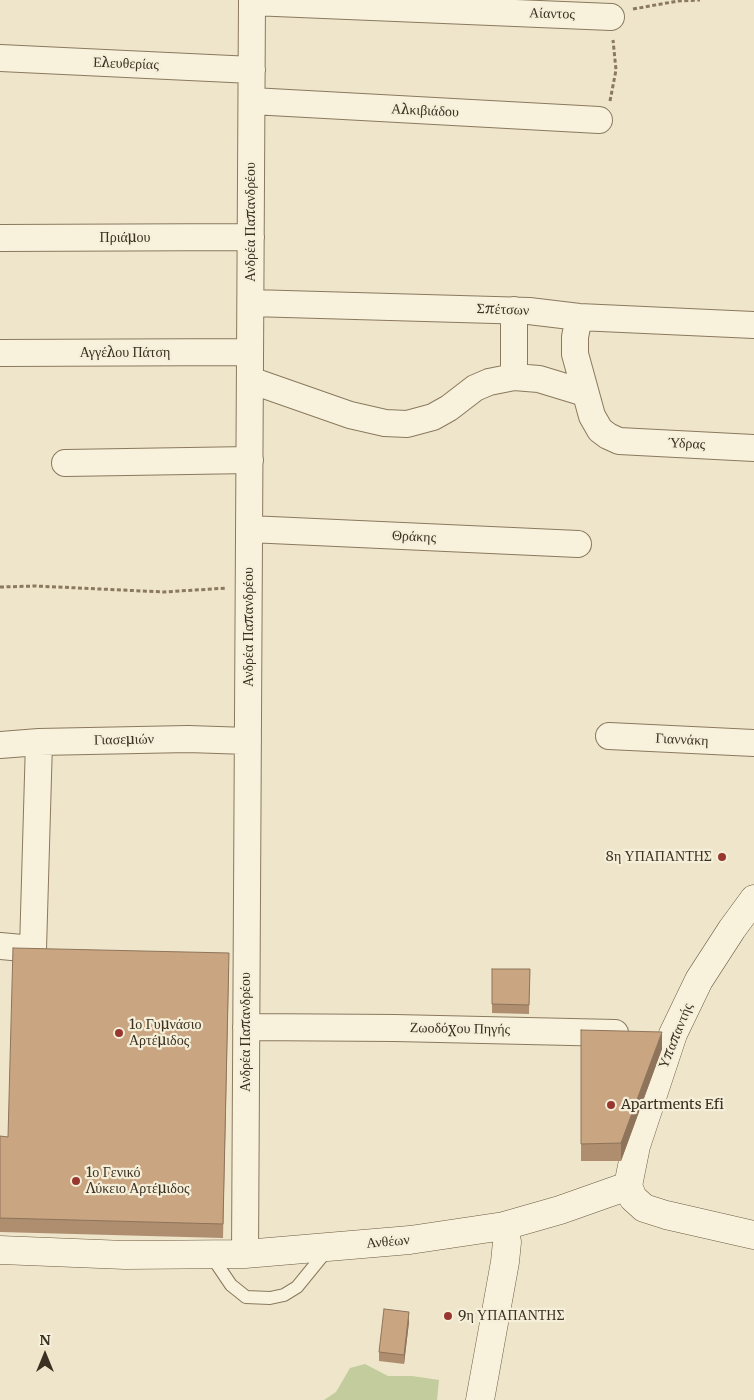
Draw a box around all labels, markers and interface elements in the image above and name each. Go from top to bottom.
street label: Αίαντος [529,5,575,23]
street label: Ελευθερίας [93,54,159,74]
street label: Αλκιβιάδου [391,101,459,121]
street label: Ανδρέα Παπανδρέου [243,162,259,282]
street label: Πριάμου [100,230,150,246]
street label: Σπέτσων [476,301,530,319]
street label: Αγγέλου Πάτση [80,345,170,361]
street label: Ύδρας [668,435,706,453]
street label: Θράκης [391,527,437,547]
street label: Ανδρέα Παπανδρέου [241,567,257,687]
street label: Γιαννάκη [655,730,709,750]
street label: Γιασεμιών [94,731,154,749]
place label: 8η ΥΠΑΠΑΝΤΗΣ [606,849,712,865]
marker: 8η ΥΠΑΠΑΝΤΗΣ [716,851,728,863]
street label: Ανδρέα Παπανδρέου [238,972,254,1092]
street label: Υπαπαντής [655,1001,697,1071]
place label: 1ο Γυμνάσιο Αρτέμιδος [129,1017,201,1050]
street label: Ζωοδόχου Πηγής [410,1020,510,1038]
marker: 1ο Γυμνάσιο Αρτέμιδος [113,1027,125,1039]
place label: Apartments Efi [621,1097,724,1113]
marker: Apartments Efi [605,1099,617,1111]
place label: 1ο Γενικό Λύκειο Αρτέμιδος [86,1165,189,1198]
marker: 1ο Γενικό Λύκειο Αρτέμιδος [70,1175,82,1187]
street label: Ανθέων [366,1232,410,1252]
place label: 9η ΥΠΑΠΑΝΤΗΣ [458,1308,565,1324]
marker: 9η ΥΠΑΠΑΝΤΗΣ [442,1310,454,1322]
north arrow [20,1330,70,1380]
text: N [39,1331,51,1349]

